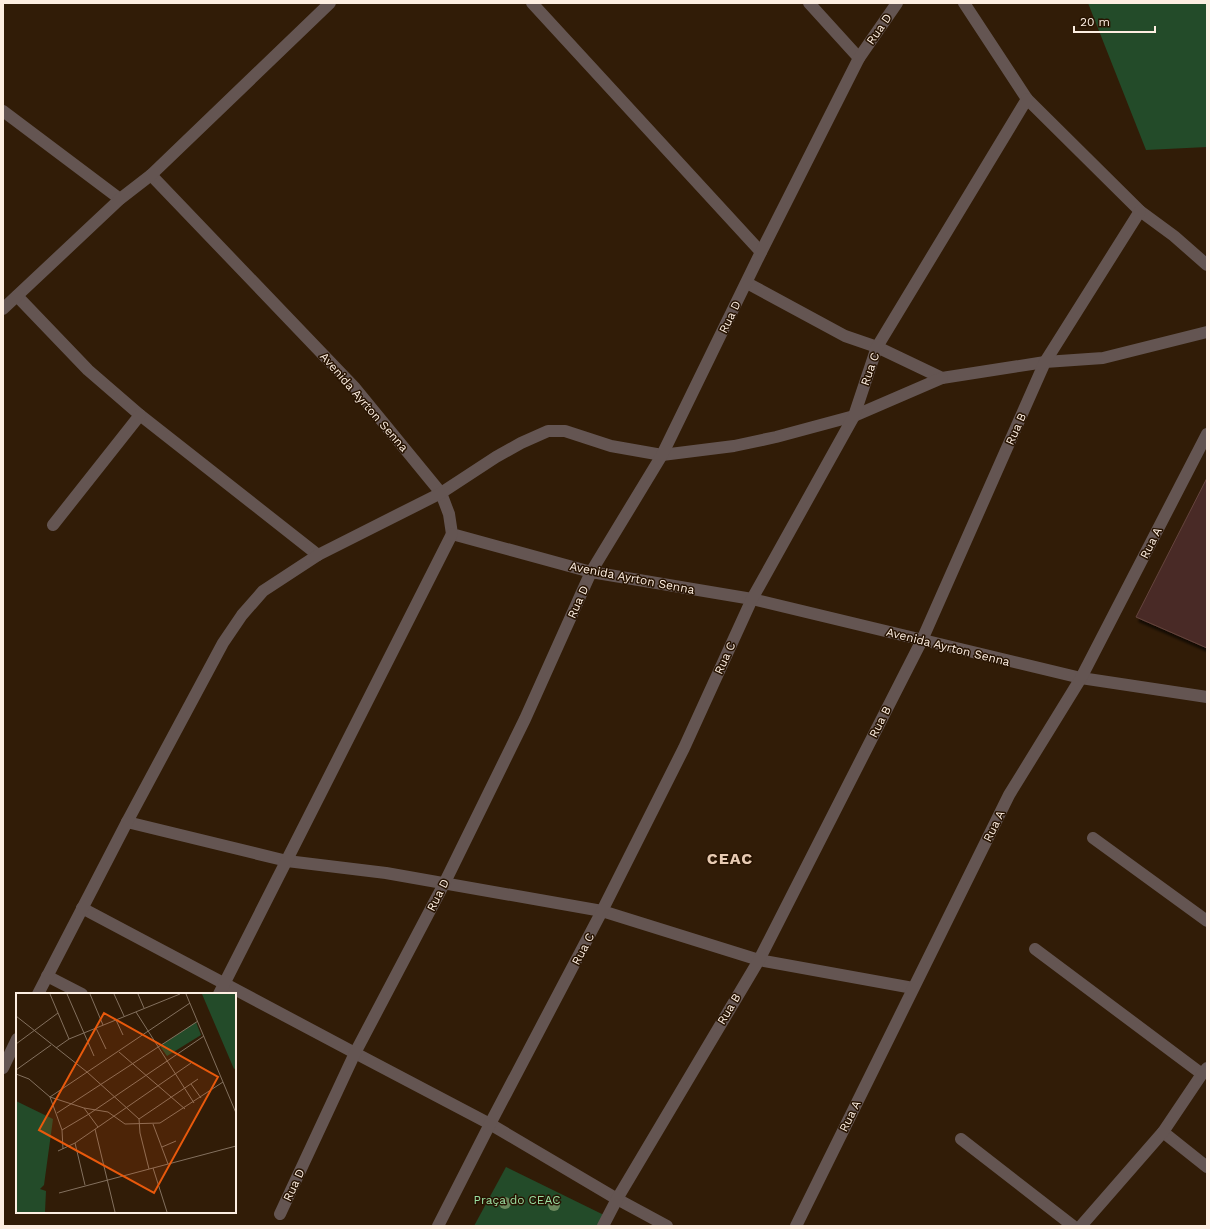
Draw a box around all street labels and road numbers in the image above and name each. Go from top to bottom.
street label: Rua D [863,11,895,47]
street label: Rua D [716,298,744,336]
street label: Avenida Ayrton Senna [317,349,411,455]
street label: Rua C [858,351,882,387]
street label: Rua B [1003,411,1029,447]
street label: Rua A [1137,525,1165,561]
street label: Avenida Ayrton Senna [568,559,696,597]
street label: Rua D [565,583,591,621]
street label: Avenida Ayrton Senna [885,625,1012,669]
street label: Rua C [711,640,739,676]
street label: Rua B [866,704,894,740]
street label: Rua A [980,808,1008,844]
street label: Rua D [424,876,452,914]
street label: Rua C [569,931,597,967]
street label: Rua B [714,991,744,1027]
street label: Rua A [836,1098,864,1134]
street label: Rua D [280,1166,308,1204]

